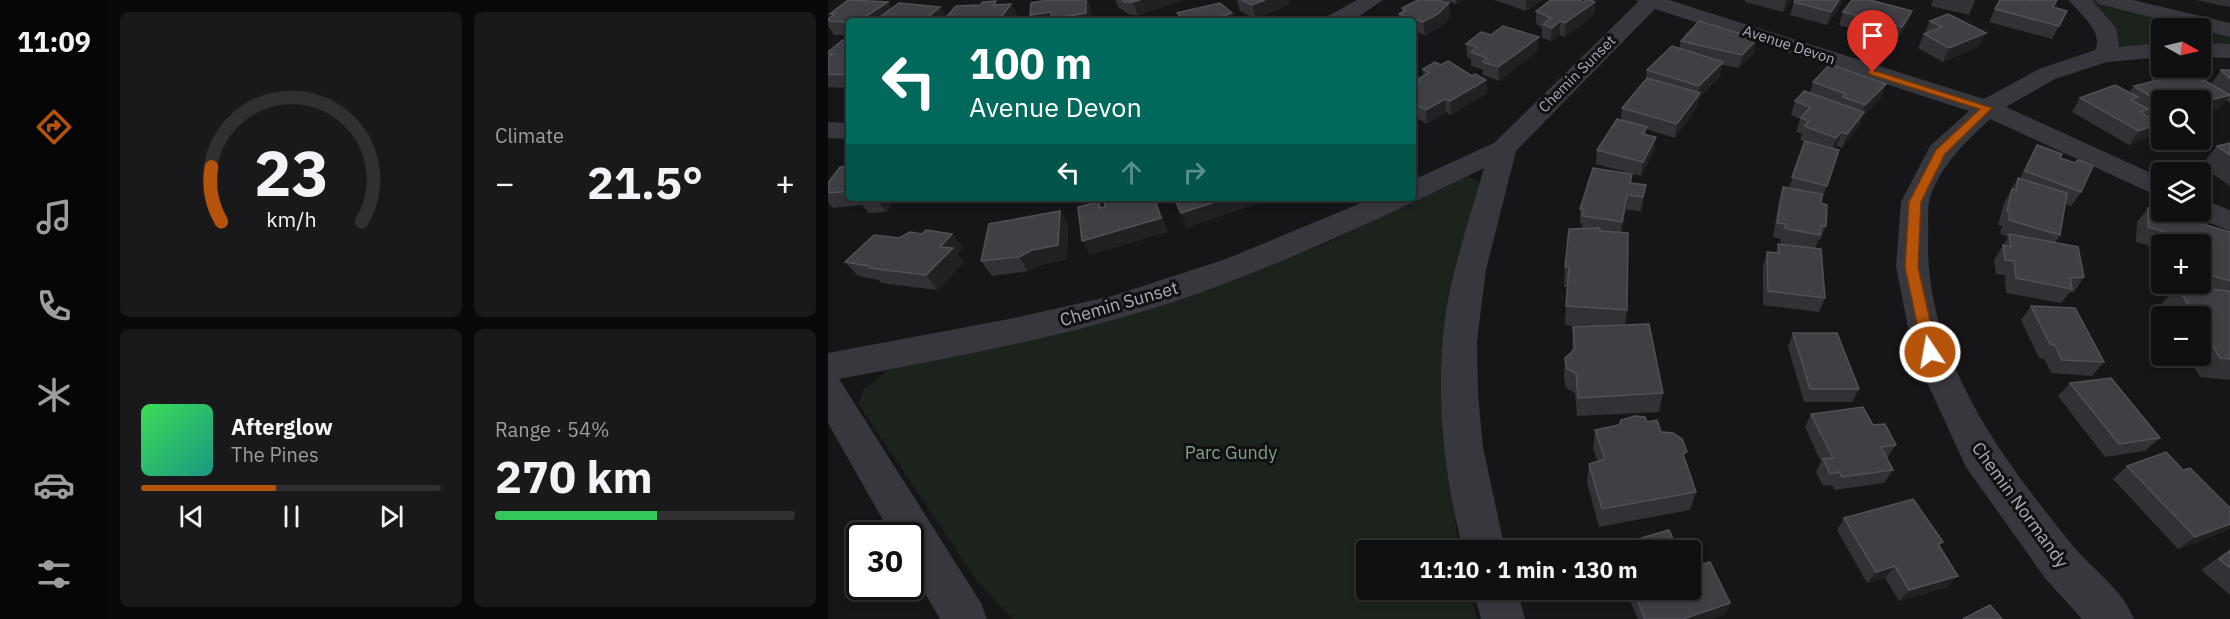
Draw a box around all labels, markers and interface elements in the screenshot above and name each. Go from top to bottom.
pin [1847,10,1898,72]
north arrow [2151,18,2211,78]
map controls [2151,18,2211,366]
icon: arrive [1856,19,1889,52]
street label: Avenue Devon [1741,21,1838,68]
text: 11:09 [17,24,91,59]
street label: Chemin Sunset [1534,31,1619,116]
text: 100 m [969,36,1092,91]
icon: left [870,42,948,120]
text: Avenue Devon [969,89,1142,124]
button: search [2151,90,2211,150]
icon: directions [33,106,75,148]
text: Climate [495,122,564,149]
text: 23 [254,132,328,213]
text: 21.5° [587,153,703,211]
icon: left [1052,156,1085,189]
icon: ahead [1115,156,1148,189]
icon: right [1178,156,1211,189]
text: − [495,161,515,204]
text: + [775,161,795,204]
button: layers [2151,162,2211,222]
icon: music [33,196,75,238]
text: km/h [266,205,316,233]
button: + [2151,234,2211,294]
street label: Chemin Sunset [1057,276,1181,331]
icon: phone [33,285,75,327]
button: − [2151,306,2211,366]
position arrow [1898,320,1962,384]
icon: climate [33,374,75,416]
text: Afterglow [231,412,333,441]
text: Range · 54% [495,416,610,443]
street label: Chemin Normandy [1967,437,2074,572]
text: The Pines [231,441,319,468]
park label: Parc Gundy [1185,441,1277,464]
text: 270 km [495,447,653,505]
icon: car [33,464,75,506]
icon: previous [175,500,208,533]
icon: pause [275,500,308,533]
icon: next [375,500,408,533]
speed limit sign: 30 [846,522,924,600]
icon: filters [33,553,75,595]
text: 11:10 · 1 min · 130 m [1419,555,1638,584]

